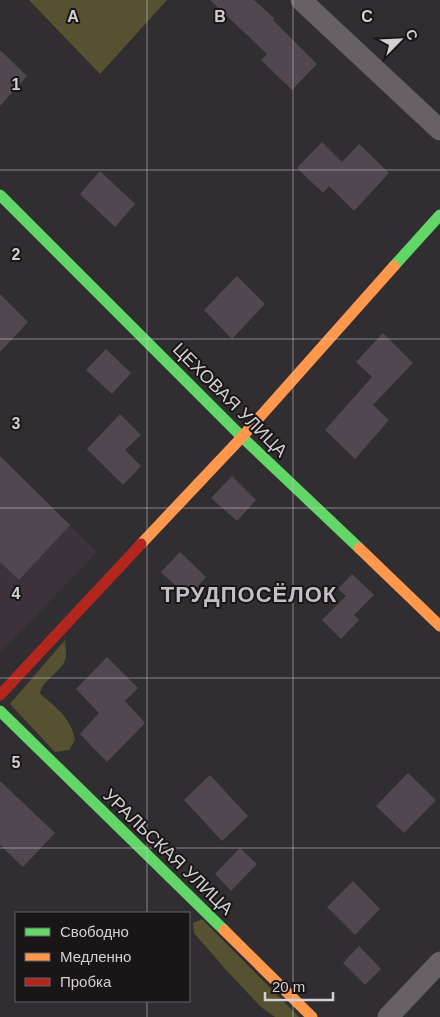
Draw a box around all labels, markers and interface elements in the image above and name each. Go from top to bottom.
text: A [67,8,79,25]
text: B [214,8,226,25]
text: C [361,8,373,25]
north arrow [375,15,425,65]
text: С [403,27,421,43]
text: 1 [12,76,21,93]
text: 2 [12,246,21,263]
street label: ЦЕХОВАЯ УЛИЦА [169,339,291,461]
text: 3 [12,415,21,432]
district label: ТРУДПОСЁЛОК [161,582,337,607]
text: 4 [12,585,21,602]
text: 5 [12,754,21,771]
street label: УРАЛЬСКАЯ УЛИЦА [99,785,237,919]
legend [15,912,190,1002]
text: Свободно [60,923,129,940]
text: Медленно [60,948,131,965]
scale bar [265,970,332,1002]
text: Пробка [60,973,112,990]
text: 20 m [272,978,305,995]

